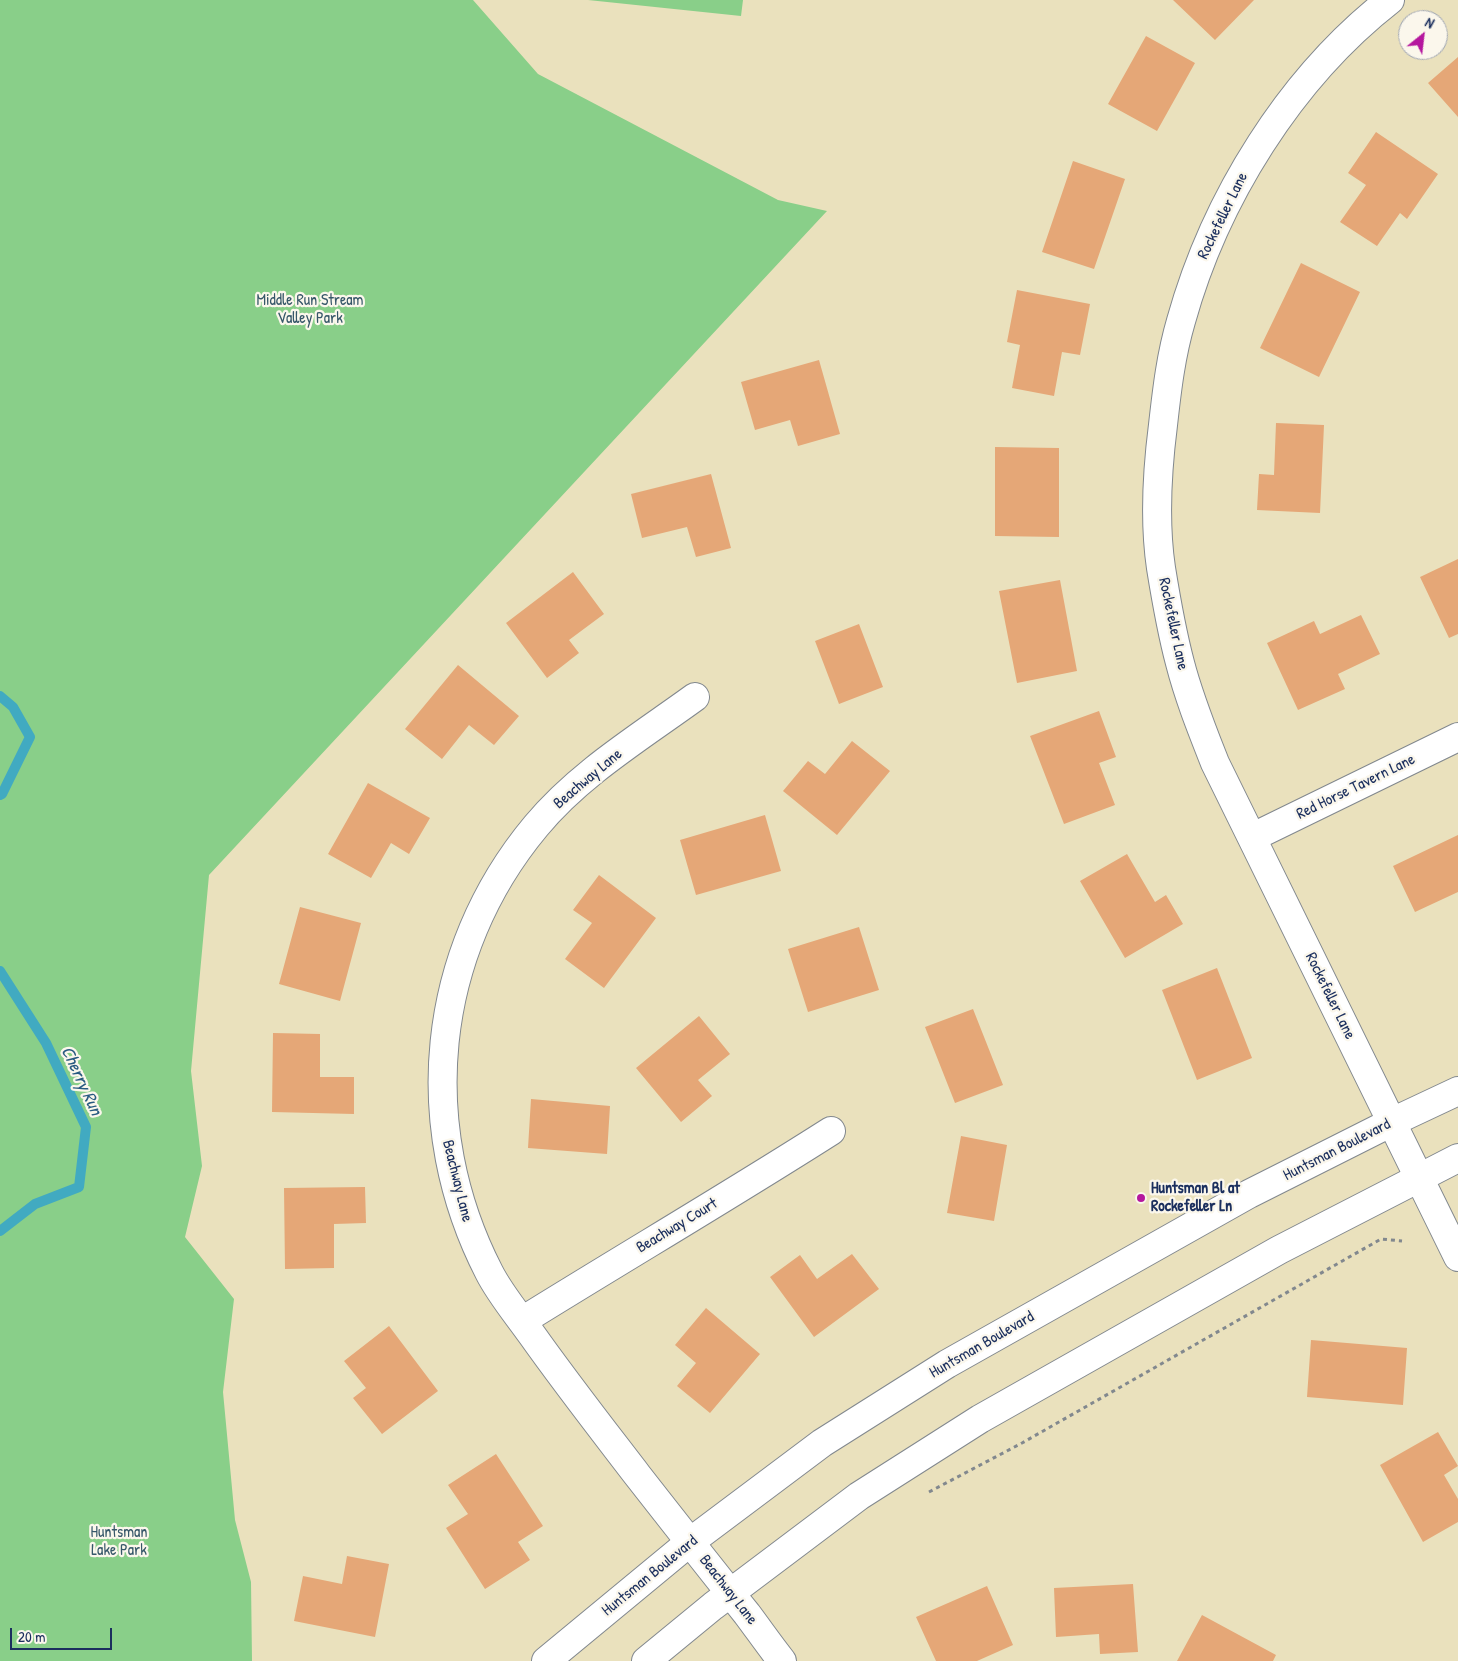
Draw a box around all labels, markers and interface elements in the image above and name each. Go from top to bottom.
north arrow [1398,10,1448,60]
text: N [1422,12,1438,32]
street label: Rockefeller Lane [1194,170,1252,262]
park label: Middle Run Stream Valley Park [257,291,363,329]
street label: Rockefeller Lane [1154,576,1192,672]
street label: Beachway Lane [550,745,626,813]
street label: Red Horse Tavern Lane [1294,750,1418,824]
street label: Rockefeller Lane [1301,950,1359,1042]
water label: Cherry Run [56,1043,106,1119]
street label: Huntsman Boulevard [1280,1115,1394,1185]
street label: Beachway Lane [438,1138,476,1224]
place label: Huntsman Bl at Rockefeller Ln [1151,1179,1240,1217]
marker: Huntsman Bl at Rockefeller Ln [1135,1192,1147,1204]
street label: Beachway Court [633,1194,721,1258]
street label: Huntsman Boulevard [926,1307,1038,1383]
park label: Huntsman Lake Park [90,1523,148,1561]
street label: Huntsman Boulevard [598,1532,702,1620]
street label: Beachway Lane [695,1551,761,1629]
scale bar [12,1618,115,1650]
text: 20 m [18,1626,45,1647]

